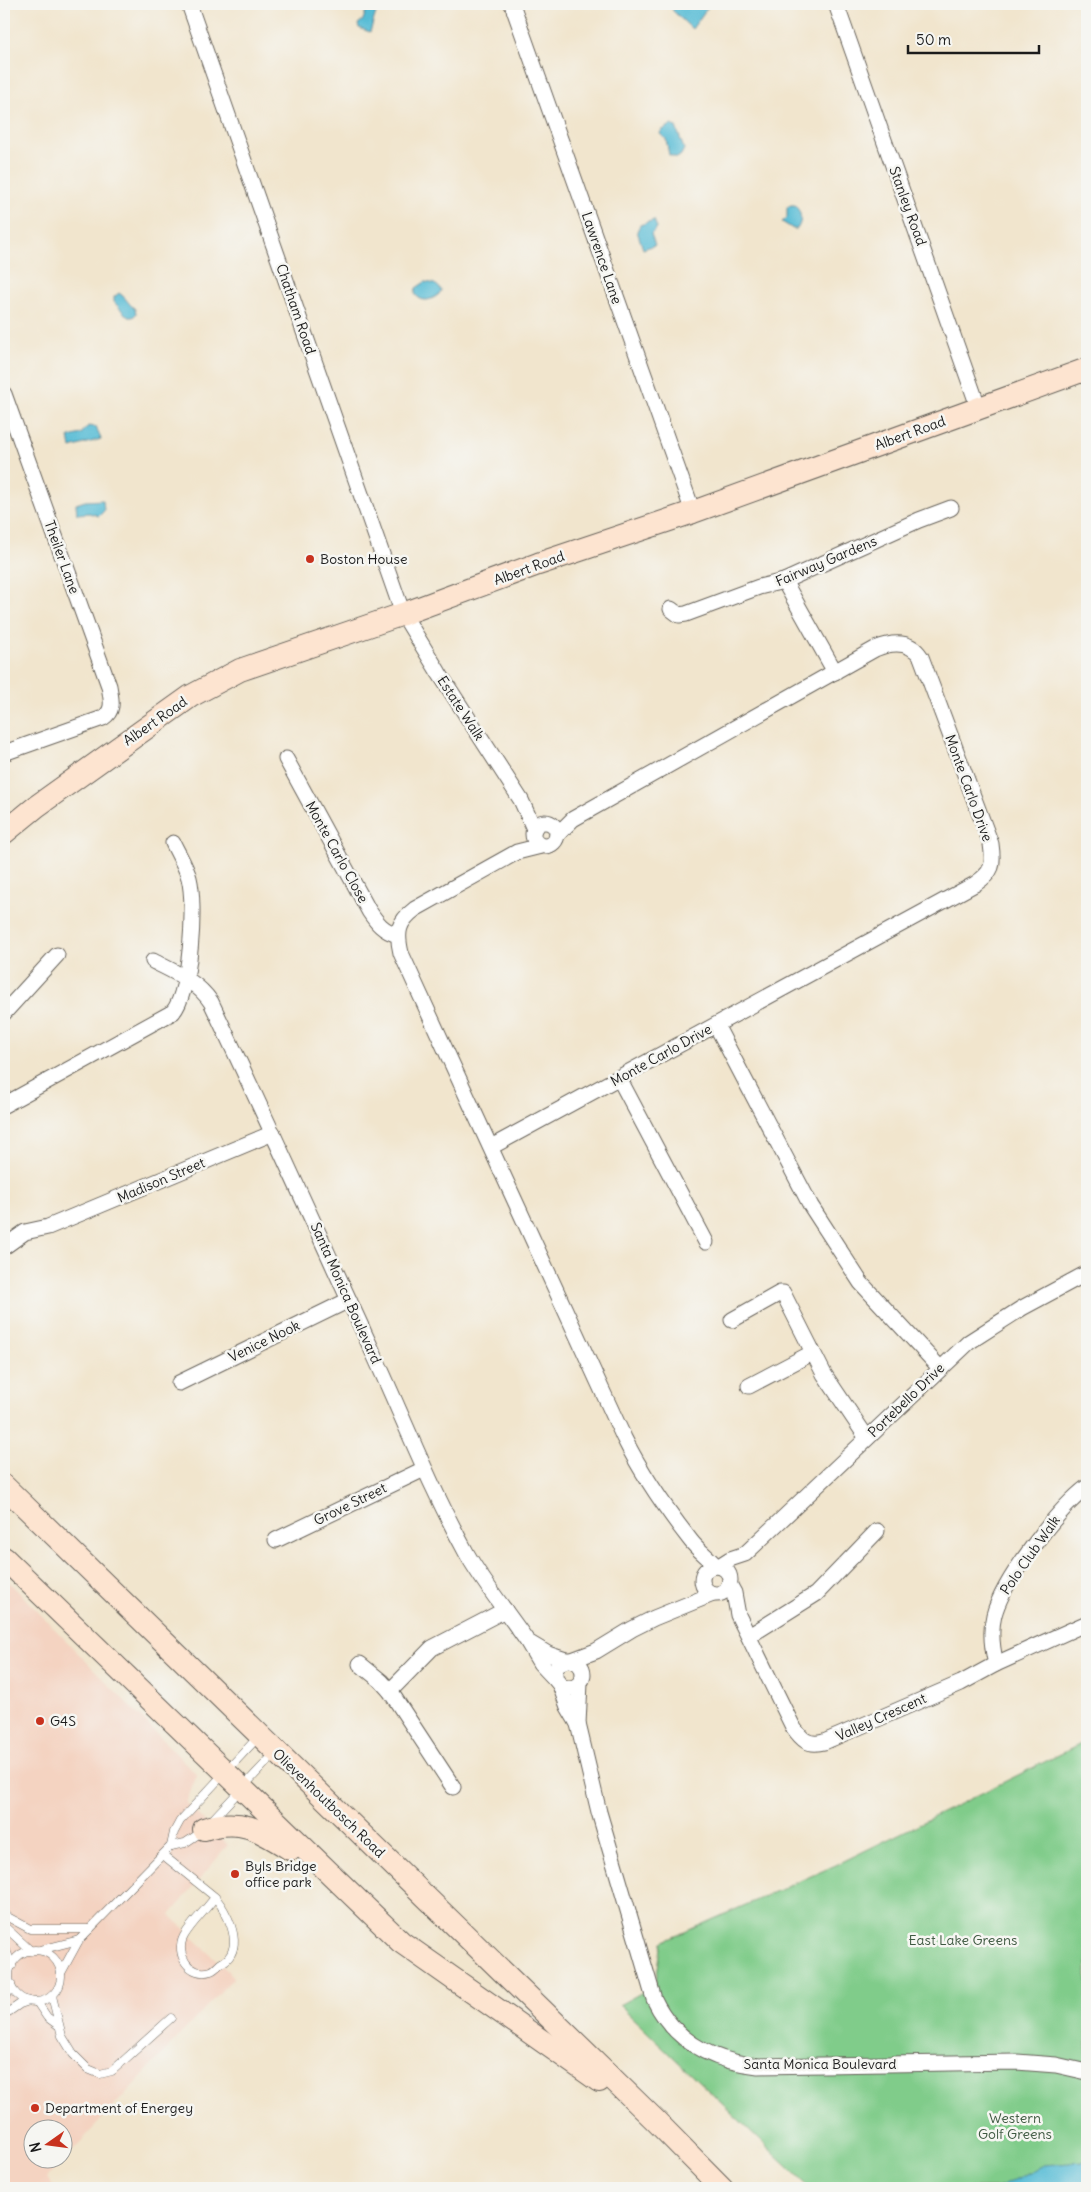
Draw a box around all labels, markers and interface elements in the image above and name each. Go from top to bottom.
scale bar [908,22,1040,54]
text: 50 m [916,30,951,49]
street label: Stanley Road [885,164,931,248]
street label: Lawrence Lane [578,210,626,306]
street label: Chatham Road [272,261,320,357]
street label: Albert Road [872,412,948,454]
street label: Theiler Lane [40,518,84,596]
street label: Fairway Gardens [773,532,879,590]
street label: Albert Road [491,547,567,589]
place label: Boston House [320,550,407,568]
marker: Boston House [304,553,316,565]
street label: Estate Walk [433,672,489,744]
street label: Albert Road [120,692,190,750]
street label: Monte Carlo Drive [941,732,997,844]
street label: Monte Carlo Close [302,798,372,906]
street label: Monte Carlo Drive [607,1020,715,1090]
street label: Madison Street [114,1153,208,1207]
street label: Santa Monica Boulevard [307,1219,385,1367]
street label: Venice Nook [225,1316,303,1366]
street label: Portebello Drive [864,1359,948,1441]
street label: Grove Street [311,1479,390,1529]
street label: Polo Club Walk [996,1512,1064,1598]
street label: Valley Crescent [833,1689,929,1745]
place label: G4S [50,1712,76,1730]
marker: G4S [34,1715,46,1727]
street label: Olievenhoutbosch Road [269,1745,389,1861]
place label: Byls Bridge office park [245,1857,317,1891]
marker: Byls Bridge office park [229,1868,241,1880]
park label: East Lake Greens [909,1931,1017,1949]
street label: Santa Monica Boulevard [744,2055,896,2073]
place label: Department of Energey [45,2099,193,2117]
marker: Department of Energey [29,2102,41,2114]
park label: Western Golf Greens [978,2109,1052,2143]
north arrow [22,2120,72,2170]
text: N [25,2140,45,2154]

